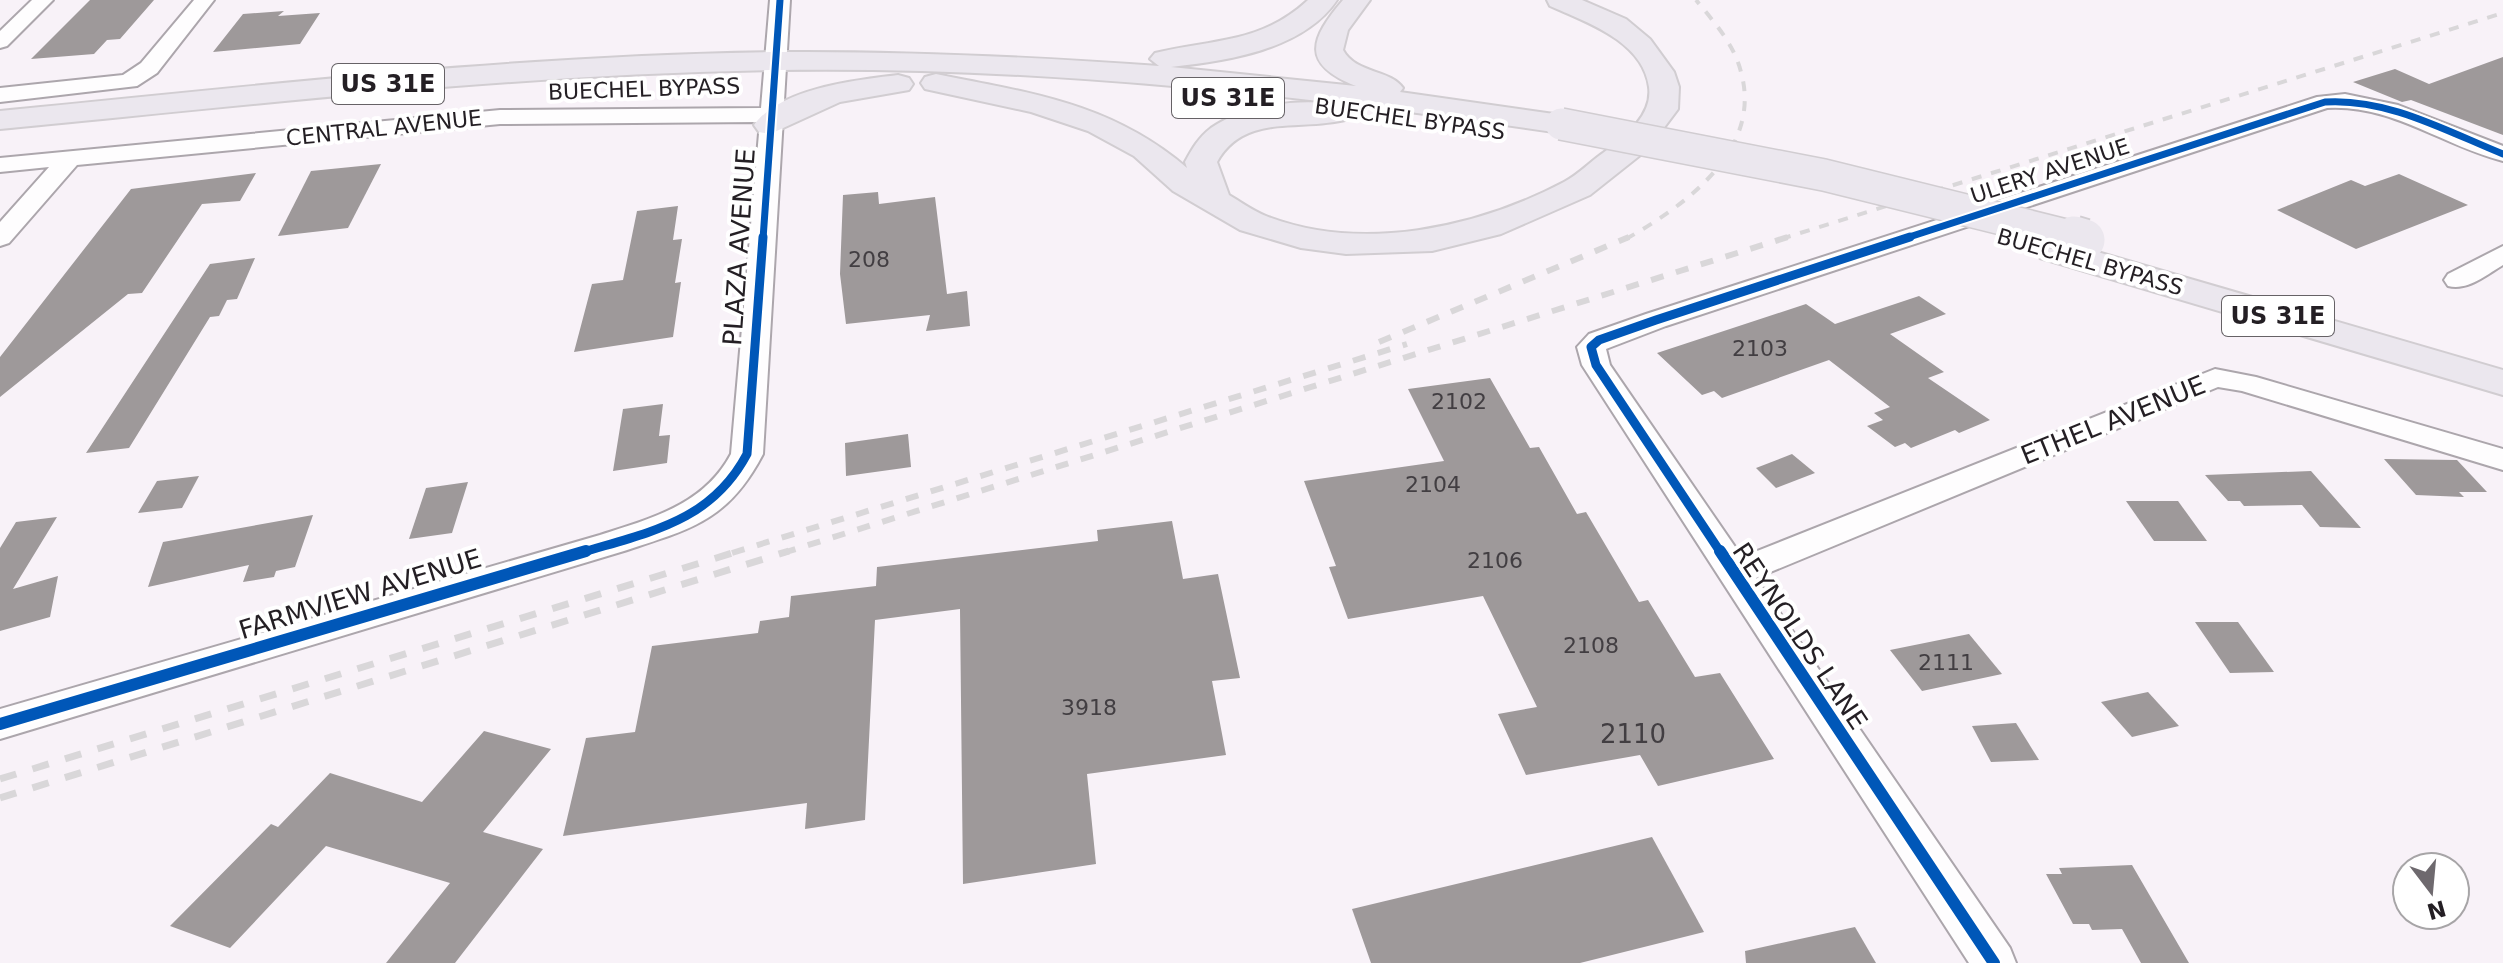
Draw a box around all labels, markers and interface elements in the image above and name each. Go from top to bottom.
road number: US 31E [332,64,444,104]
street label: BUECHEL BYPASS [547,73,741,105]
road number: US 31E [1172,78,1284,118]
street label: BUECHEL BYPASS [1313,93,1507,145]
street label: CENTRAL AVENUE [285,105,483,151]
street label: ULERY AVENUE [1967,134,2133,208]
street label: PLAZA AVENUE [717,147,761,347]
street label: BUECHEL BYPASS [1994,223,2186,301]
house number: 208 [848,247,890,272]
road number: US 31E [2222,296,2334,336]
house number: 2103 [1732,336,1788,361]
street label: ETHEL AVENUE [2016,369,2210,471]
house number: 2102 [1431,389,1487,414]
house number: 2104 [1405,472,1461,497]
street label: REYNOLDS LANE [1727,537,1873,735]
street label: FARMVIEW AVENUE [235,543,485,645]
house number: 2106 [1467,548,1523,573]
house number: 2108 [1563,633,1619,658]
house number: 2111 [1918,650,1974,675]
house number: 3918 [1061,695,1117,720]
house number: 2110 [1600,719,1666,749]
north arrow [2391,851,2471,931]
text: N [2424,895,2449,924]

